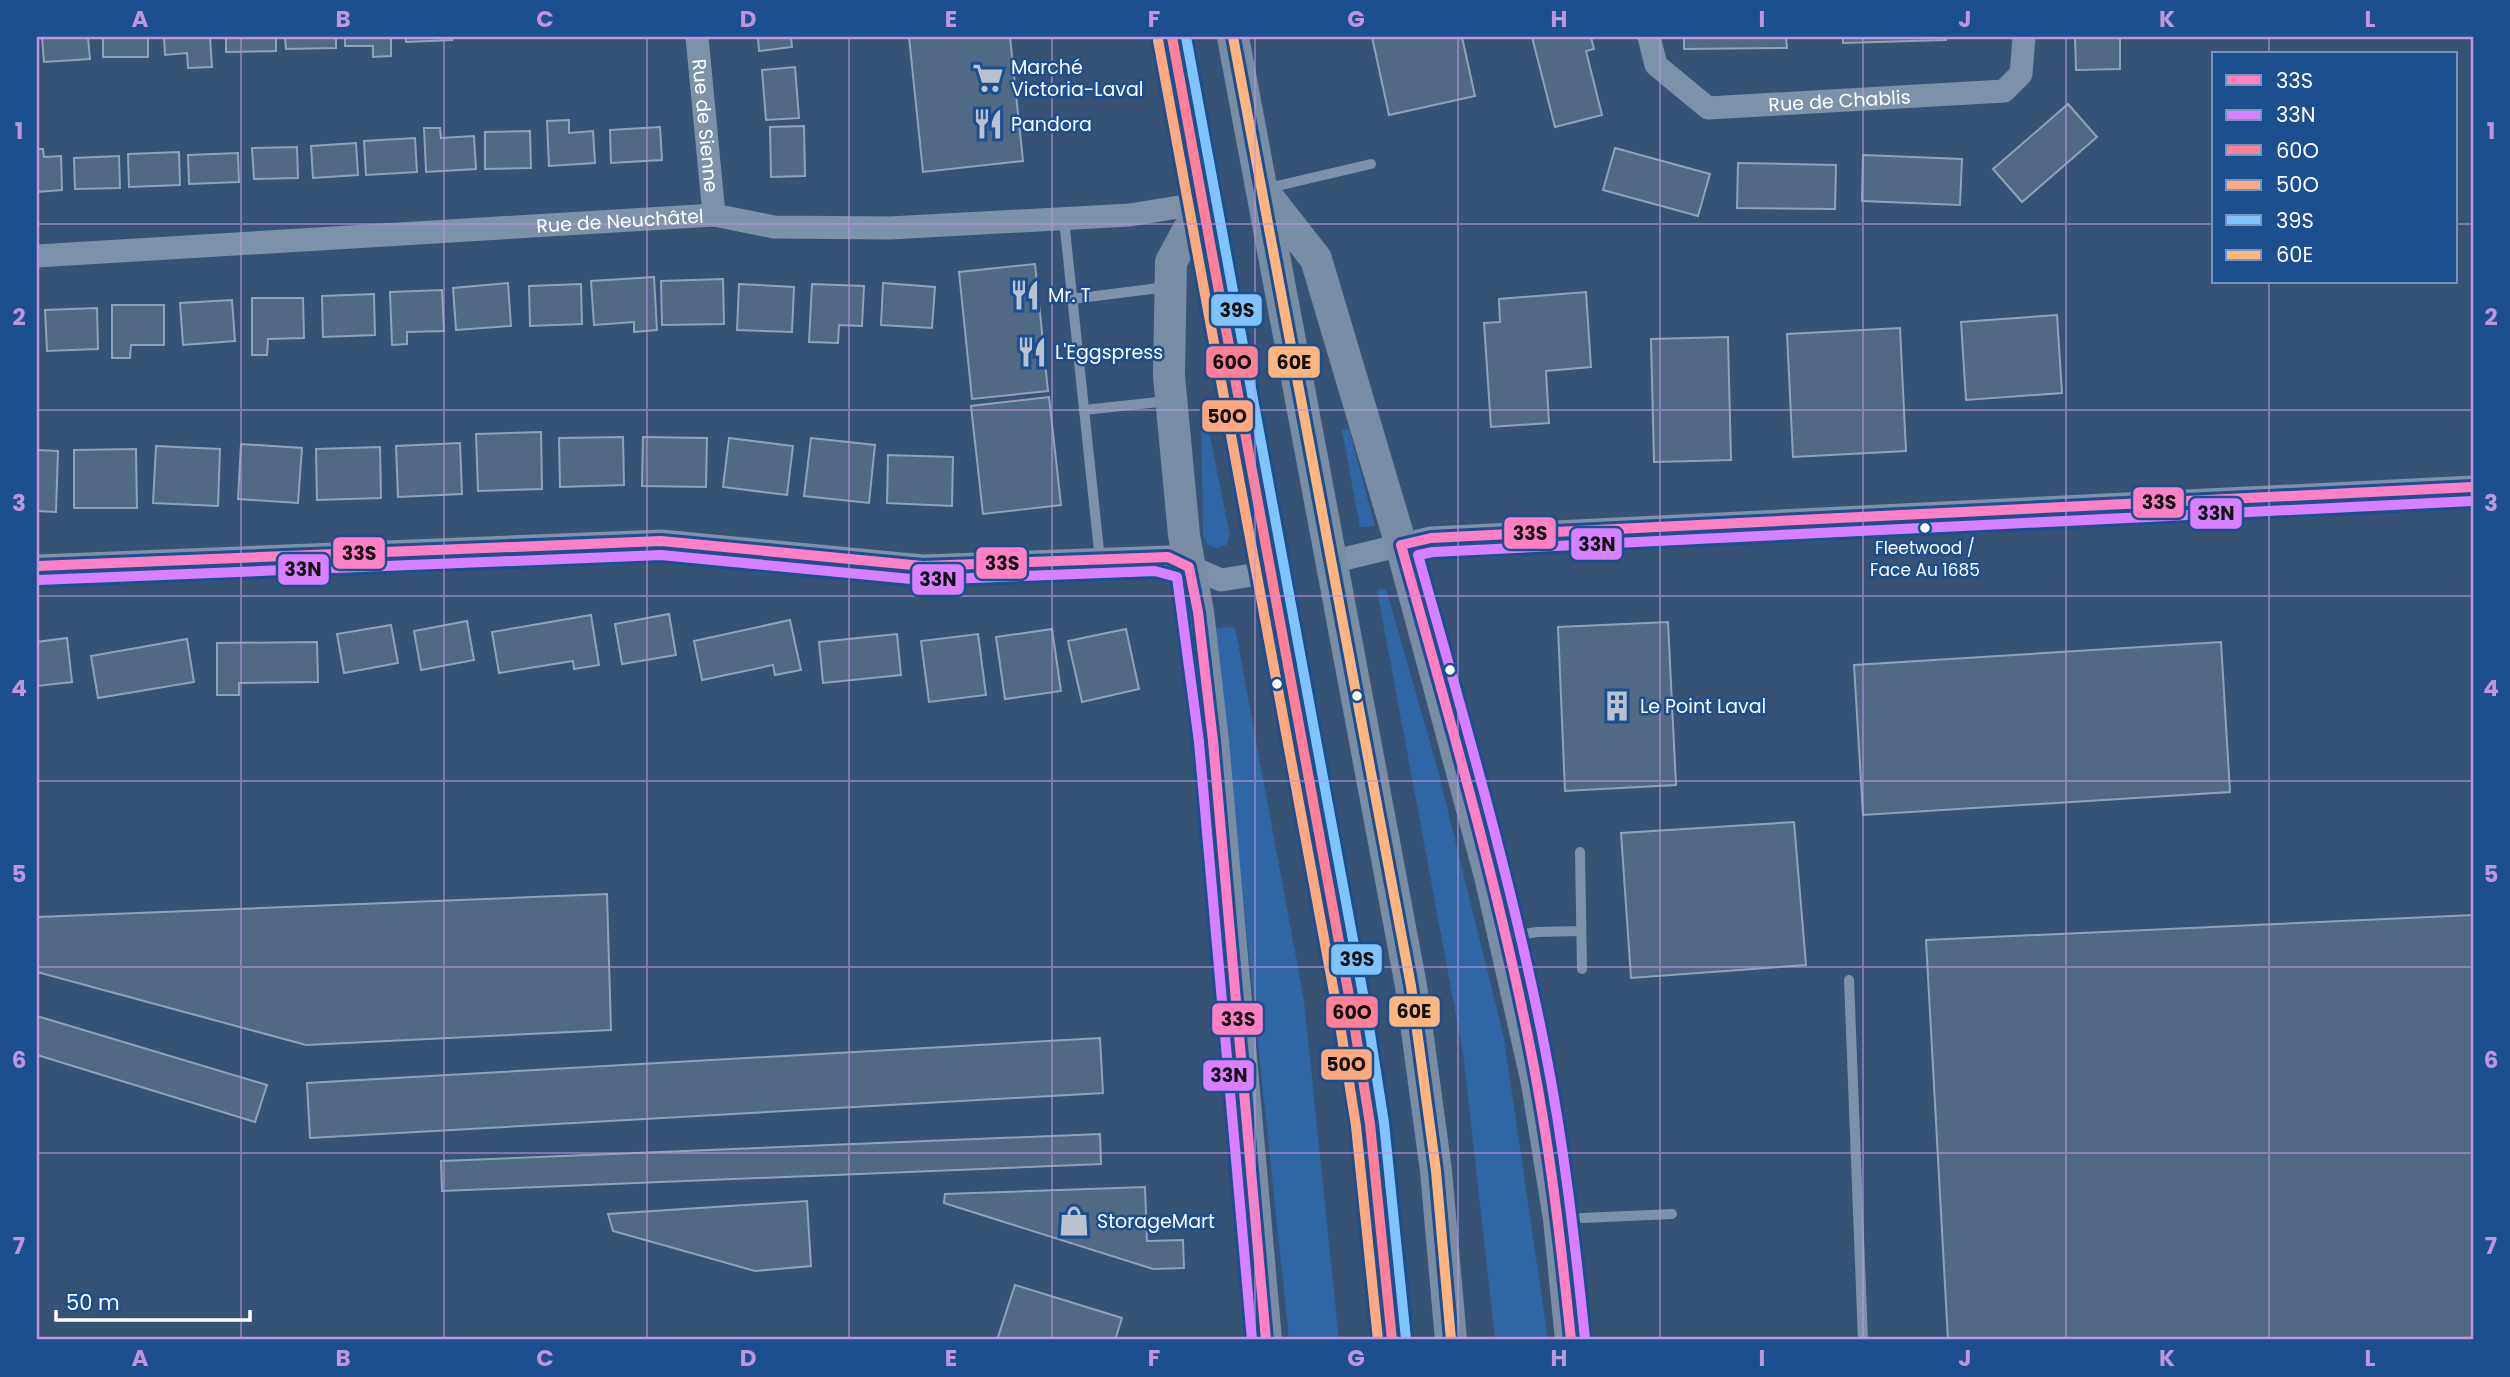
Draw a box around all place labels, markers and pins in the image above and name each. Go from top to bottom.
place label: Marché Victoria-Laval [1011,54,1143,103]
supermarket icon: Marché Victoria-Laval [971,61,1005,95]
restaurant icon: Pandora [971,107,1005,141]
place label: Pandora [1011,111,1092,138]
restaurant icon: Mr. T [1008,278,1042,312]
place label: Mr. T [1048,282,1091,309]
restaurant icon: L'Eggspress [1015,335,1049,369]
place label: L'Eggspress [1055,339,1163,366]
marker: Fleetwood / Face Au 1685 [1918,521,1932,535]
place label: Fleetwood / Face Au 1685 [1870,536,1980,582]
unlabelled marker [1443,663,1457,677]
unlabelled marker [1270,677,1284,691]
unlabelled marker [1350,689,1364,703]
building icon: Le Point Laval [1600,689,1634,723]
place label: Le Point Laval [1640,693,1766,720]
shop icon: StorageMart [1057,1204,1091,1238]
place label: StorageMart [1097,1208,1215,1235]

